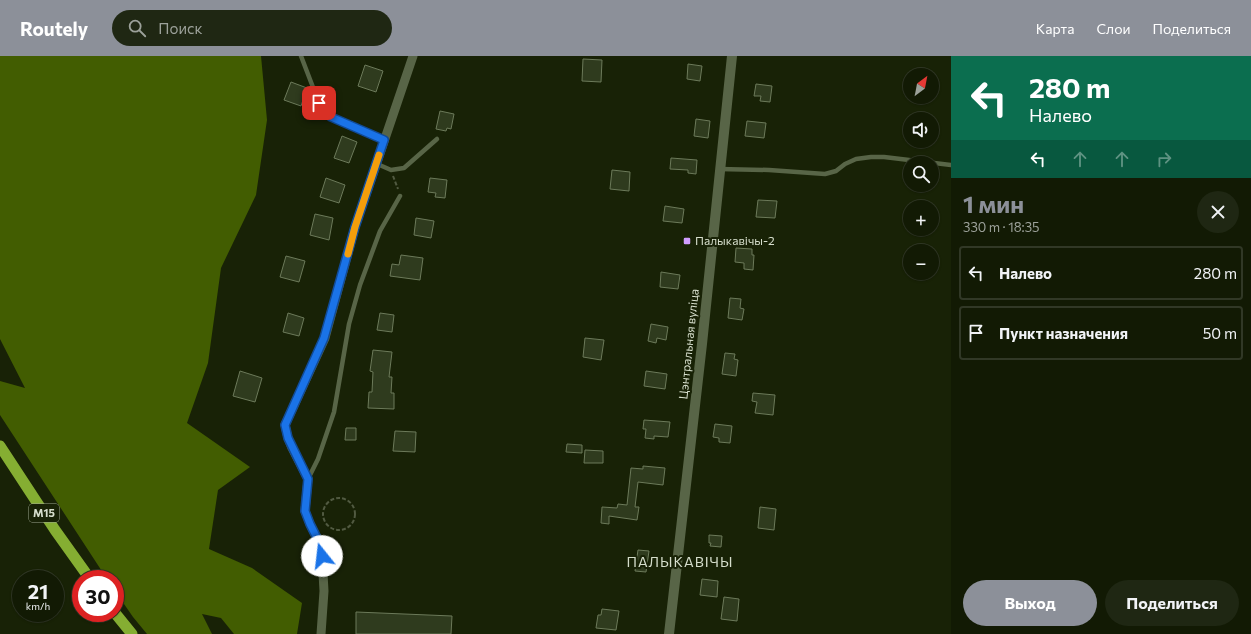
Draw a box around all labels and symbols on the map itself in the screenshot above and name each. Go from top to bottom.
north arrow [903,68,939,104]
pin [302,86,336,120]
place label: Палыкавічы-2 [695,233,775,247]
marker: Палыкавічы-2 [682,236,692,246]
street label: Цэнтральная вуліца [675,288,701,400]
road number: М15 [29,504,59,522]
position arrow [301,535,343,577]
district label: ПАЛЫКАВІЧЫ [626,553,734,570]
speed limit sign: 30 [72,570,124,622]

